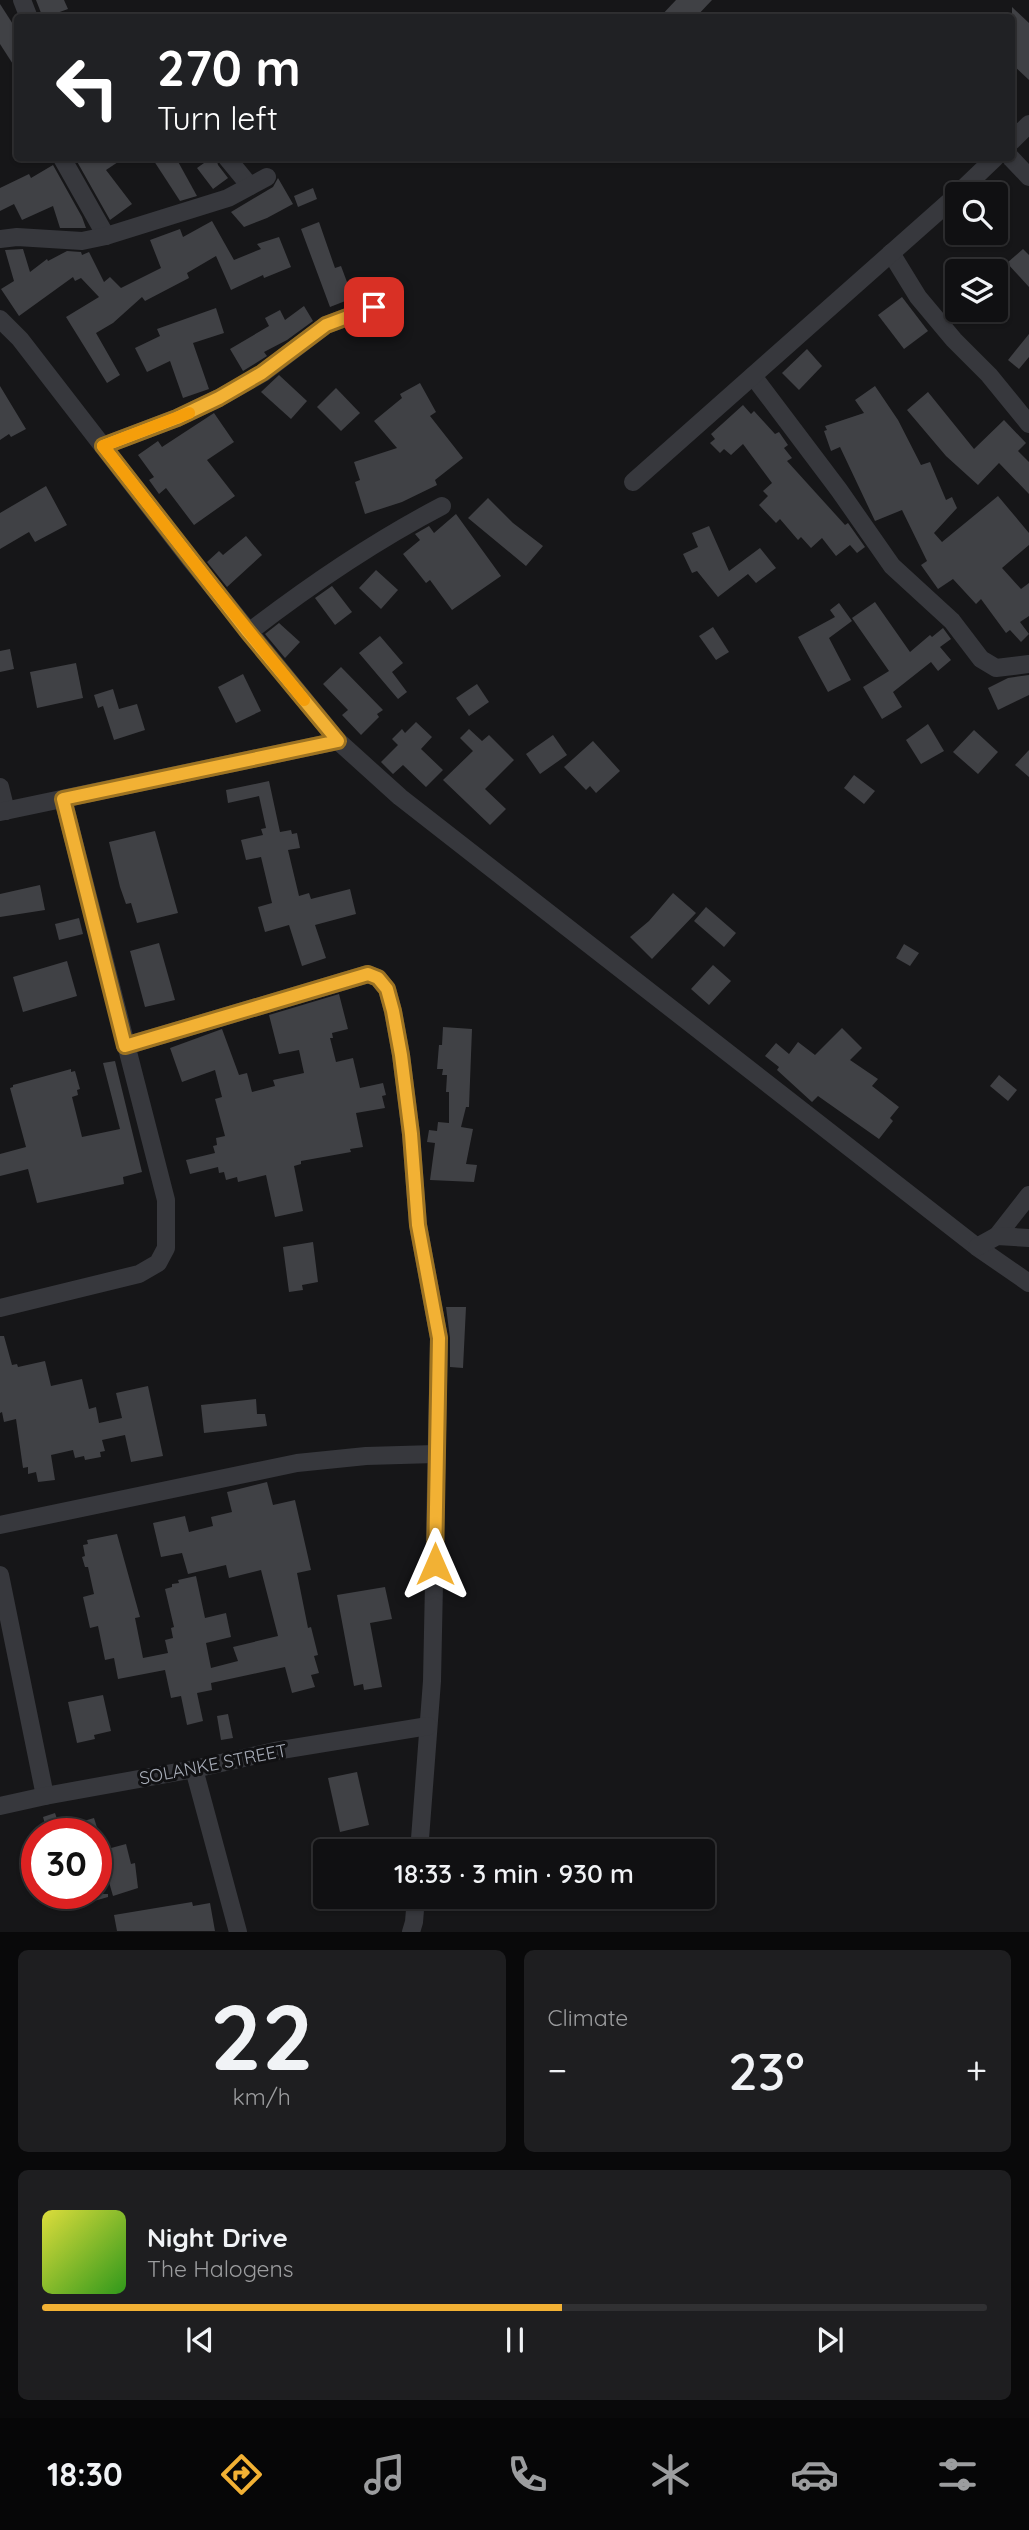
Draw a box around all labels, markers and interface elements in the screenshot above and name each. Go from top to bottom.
text: 270 m [157,37,301,98]
icon: left [42,42,133,133]
text: Turn left [157,98,278,138]
map controls [945,182,1008,322]
button: search [945,182,1008,245]
button: layers [945,259,1008,322]
pin [344,277,404,337]
icon: arrive [355,288,393,326]
position arrow [398,1527,472,1601]
street label: SOLANKE STREET [137,1738,289,1790]
speed limit sign: 30 [21,1818,112,1909]
text: 18:33 · 3 min · 930 m [394,1857,634,1890]
text: 22 [210,1979,314,2093]
text: Climate [548,2003,628,2032]
text: 23° [728,2038,805,2103]
text: − [548,2046,567,2094]
text: + [966,2046,987,2094]
text: km/h [233,2082,291,2111]
text: Night Drive [147,2221,288,2254]
text: The Halogens [147,2254,294,2283]
icon: previous [181,2321,219,2359]
icon: pause [496,2321,534,2359]
icon: next [811,2321,849,2359]
icon: directions [217,2450,266,2499]
icon: music [360,2450,409,2499]
icon: phone [503,2450,552,2499]
icon: climate [646,2450,695,2499]
icon: car [790,2450,839,2499]
icon: filters [933,2450,982,2499]
text: 18:30 [47,2454,123,2494]

